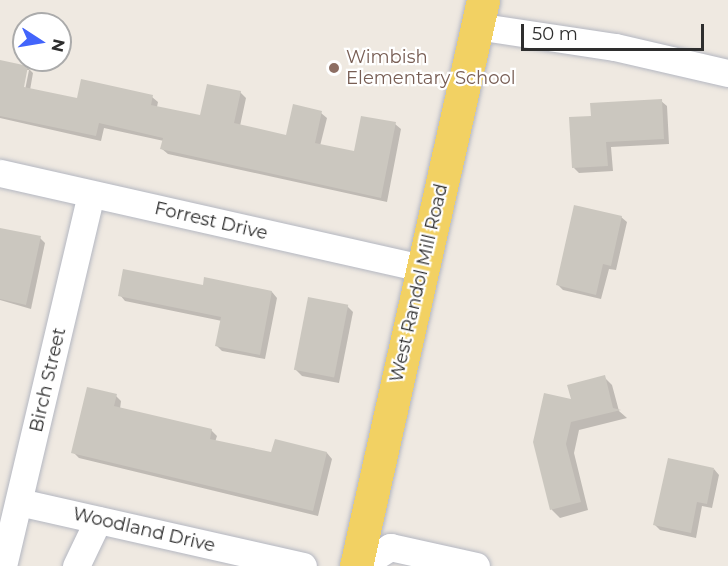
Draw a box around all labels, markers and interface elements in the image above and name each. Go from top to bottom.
north arrow [12,12,72,72]
scale bar [524,12,707,50]
text: 50 m [532,23,578,45]
text: N [48,37,69,54]
place label: Wimbish Elementary School [346,47,516,90]
marker: Wimbish Elementary School [327,61,341,75]
street label: West Randol Mill Road [386,182,452,384]
street label: Forrest Drive [152,198,270,244]
street label: Birch Street [25,326,71,434]
street label: Woodland Drive [71,503,217,557]

